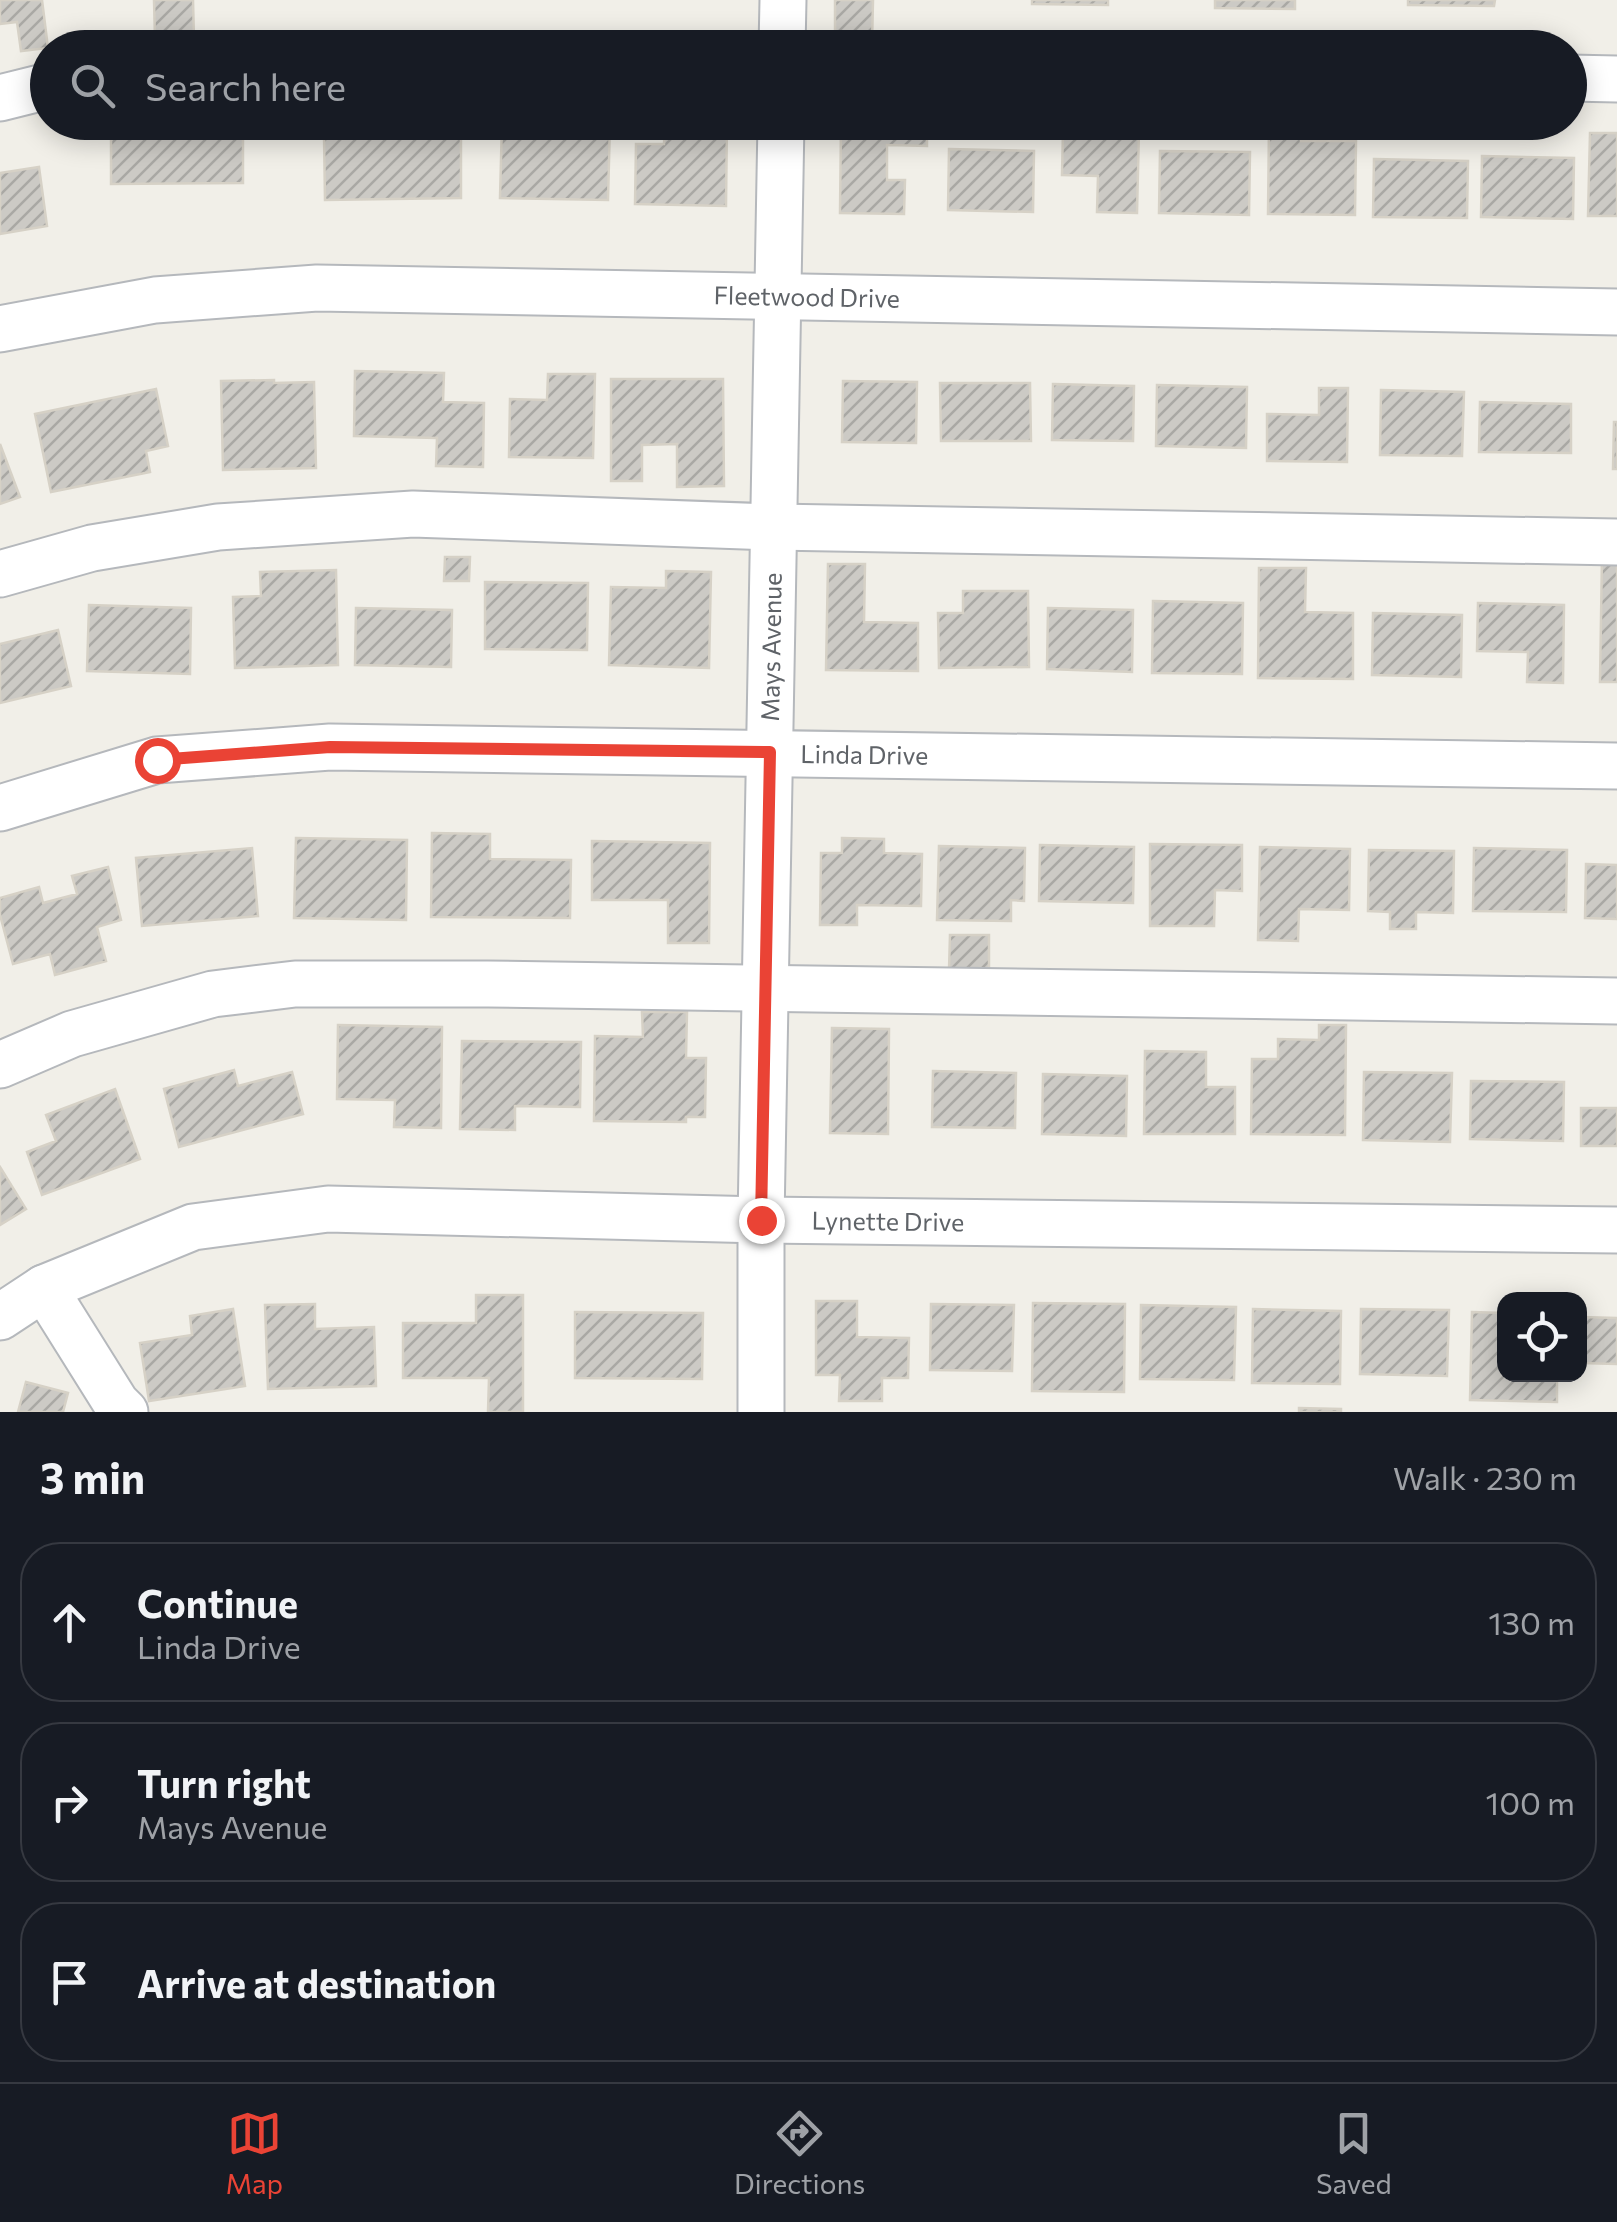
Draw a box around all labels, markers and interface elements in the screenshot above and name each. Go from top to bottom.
search box [30,30,1587,140]
icon: search [65,58,120,113]
text: Search here [145,62,346,109]
street label: Fleetwood Drive [713,279,900,313]
street label: Mays Avenue [754,572,787,722]
route start [135,738,181,784]
street label: Linda Drive [800,738,928,770]
route end [739,1198,785,1244]
street label: Lynette Drive [811,1205,964,1236]
map controls [1497,1292,1587,1382]
button: locate [1497,1292,1587,1382]
text: 3 min [40,1451,145,1503]
text: Walk · 230 m [1393,1457,1577,1497]
text: Continue [137,1579,298,1626]
icon: ahead [42,1595,97,1650]
text: 130 m [1488,1602,1575,1642]
text: Linda Drive [137,1626,301,1666]
text: Turn right [137,1759,311,1806]
icon: right [42,1775,97,1830]
text: 100 m [1486,1782,1575,1822]
text: Mays Avenue [137,1806,327,1846]
icon: arrive [42,1955,97,2010]
text: Arrive at destination [137,1959,496,2006]
tab: Map [225,2106,283,2200]
tab: Directions [734,2106,865,2200]
tab: Saved [1316,2106,1392,2200]

